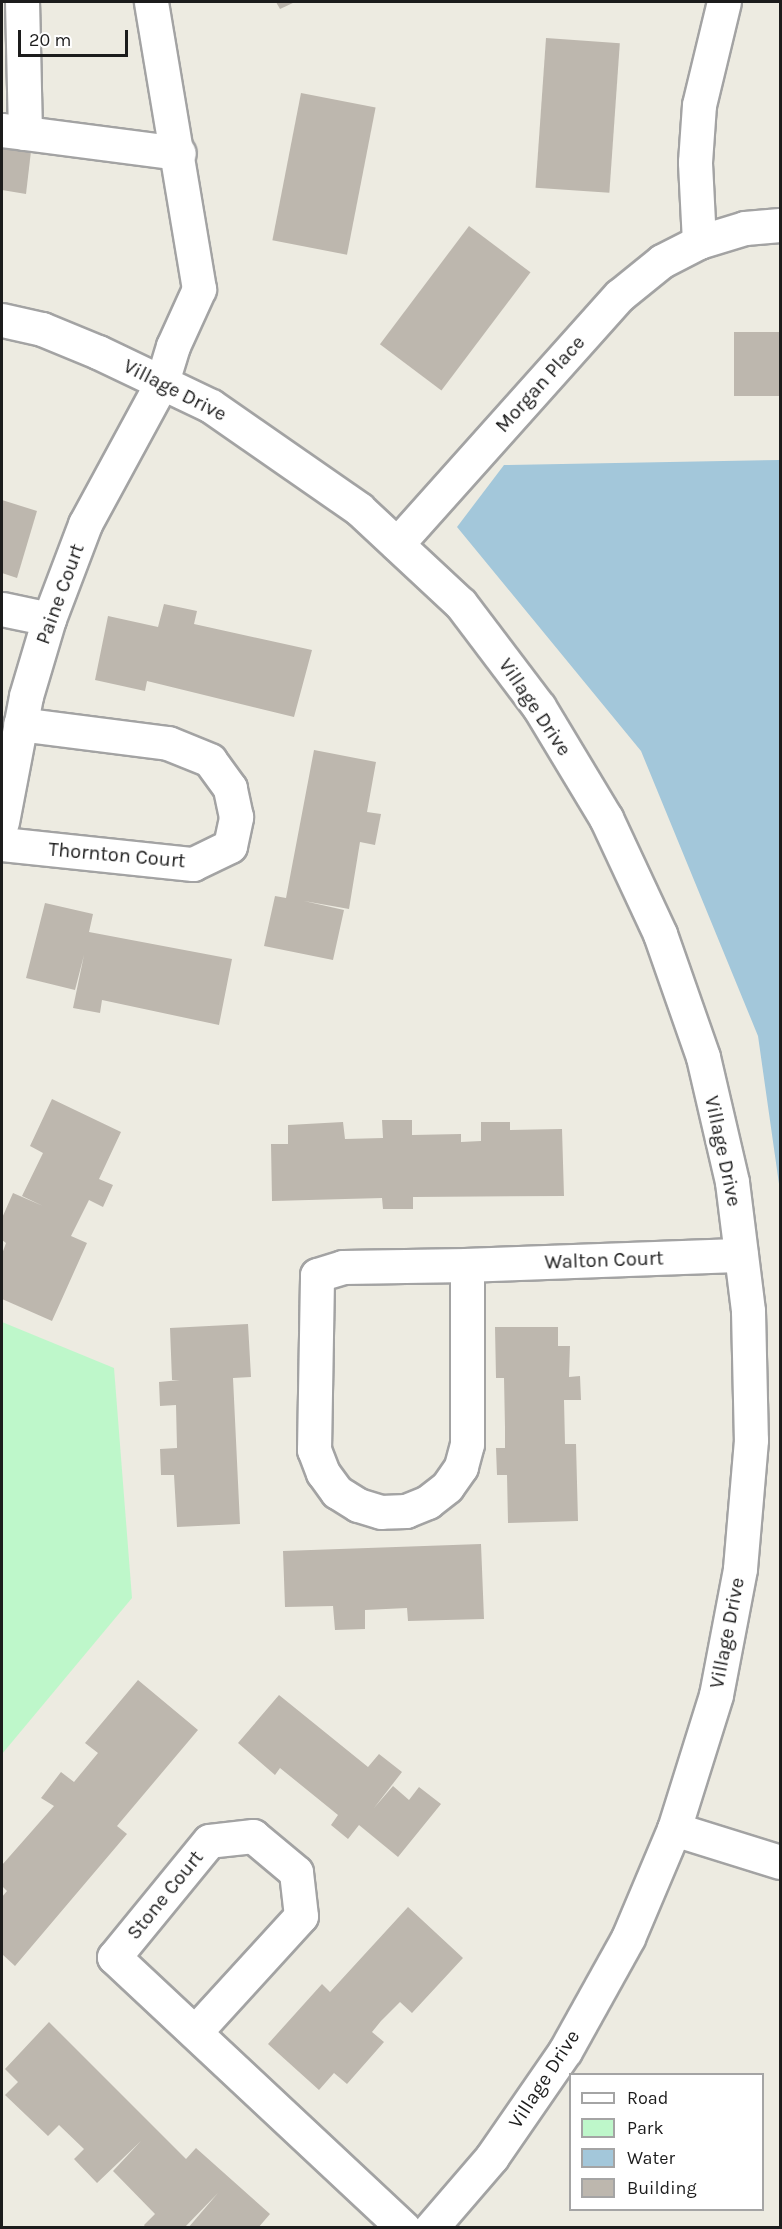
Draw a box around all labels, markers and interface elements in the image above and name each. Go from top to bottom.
scale bar [21,18,130,56]
text: 20 m [29,29,71,51]
street label: Morgan Place [490,331,590,437]
street label: Village Drive [119,354,231,426]
street label: Paine Court [31,540,89,648]
street label: Village Drive [494,654,576,760]
street label: Thornton Court [47,837,187,873]
street label: Village Drive [700,1094,746,1208]
street label: Walton Court [544,1246,664,1274]
street label: Village Drive [704,1576,750,1690]
street label: Stone Court [122,1846,208,1944]
street label: Village Drive [503,2025,585,2133]
legend [569,2073,764,2211]
text: Road [627,2087,668,2109]
text: Park [627,2117,664,2139]
text: Water [627,2147,675,2169]
text: Building [627,2177,697,2199]

